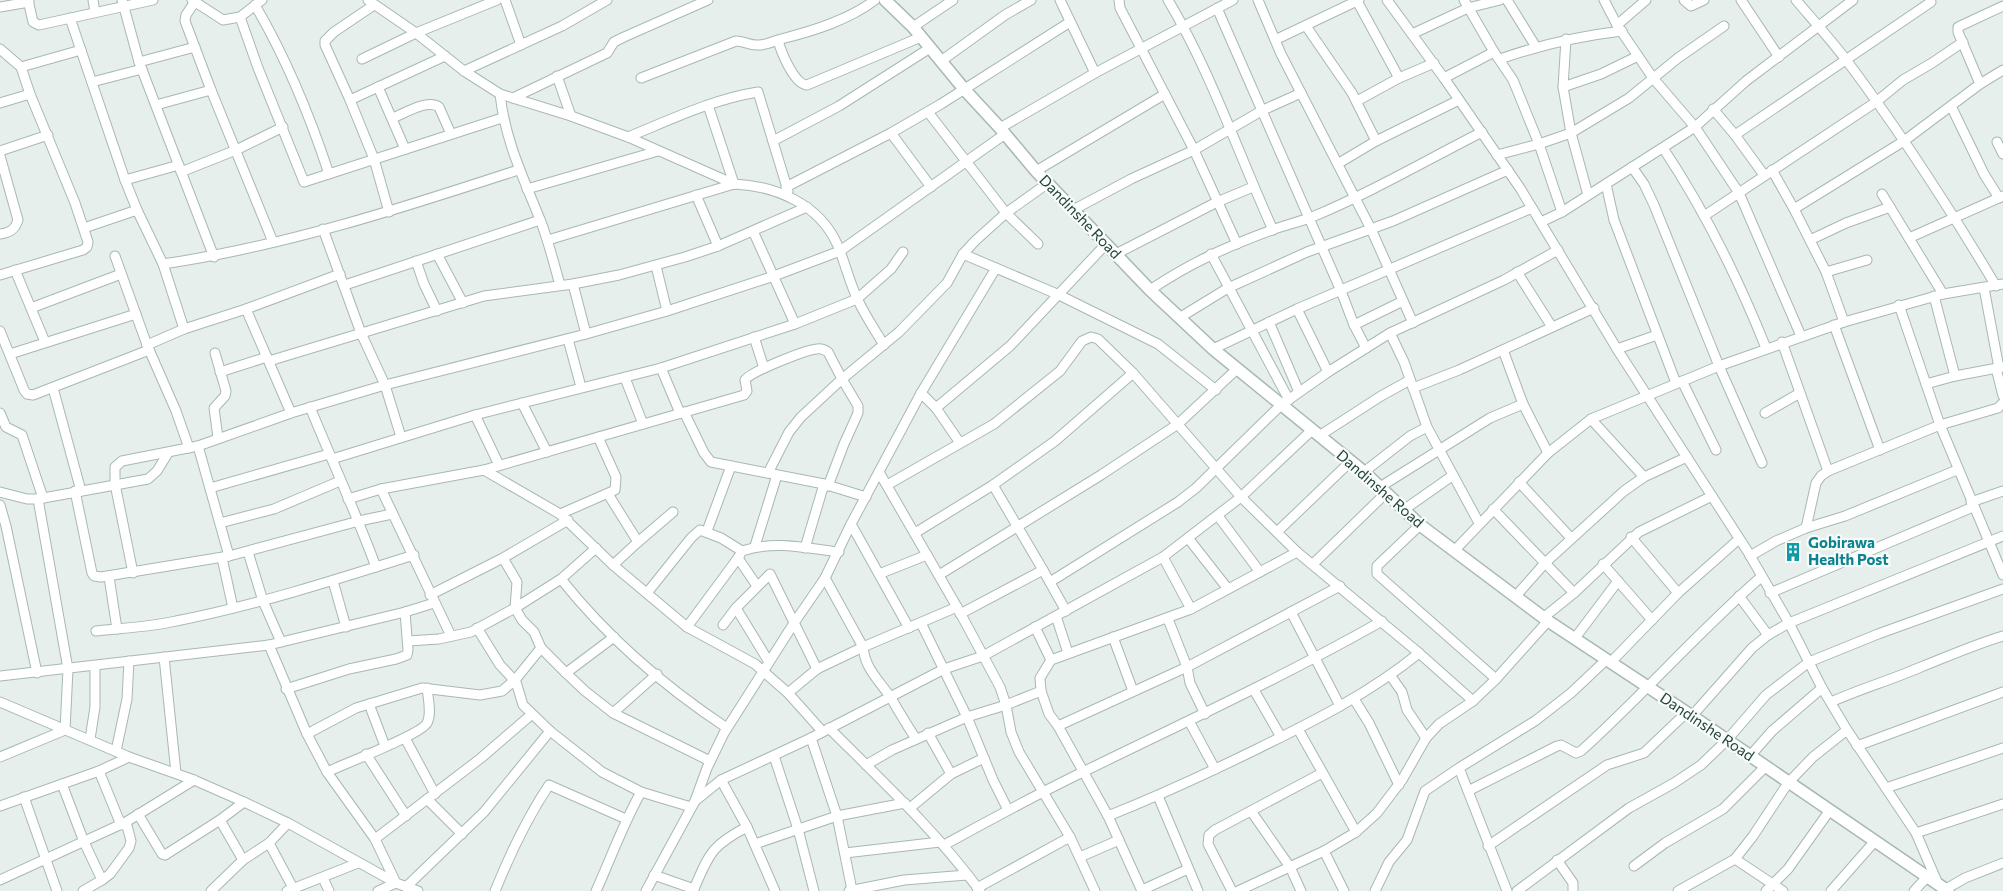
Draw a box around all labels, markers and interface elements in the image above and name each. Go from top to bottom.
street label: Dandinshe Road [1036,171,1125,262]
street label: Dandinshe Road [1333,445,1428,531]
place label: Gobirawa Health Post [1808,533,1889,568]
building icon: Gobirawa Health Post [1782,541,1804,563]
street label: Dandinshe Road [1657,688,1758,764]

